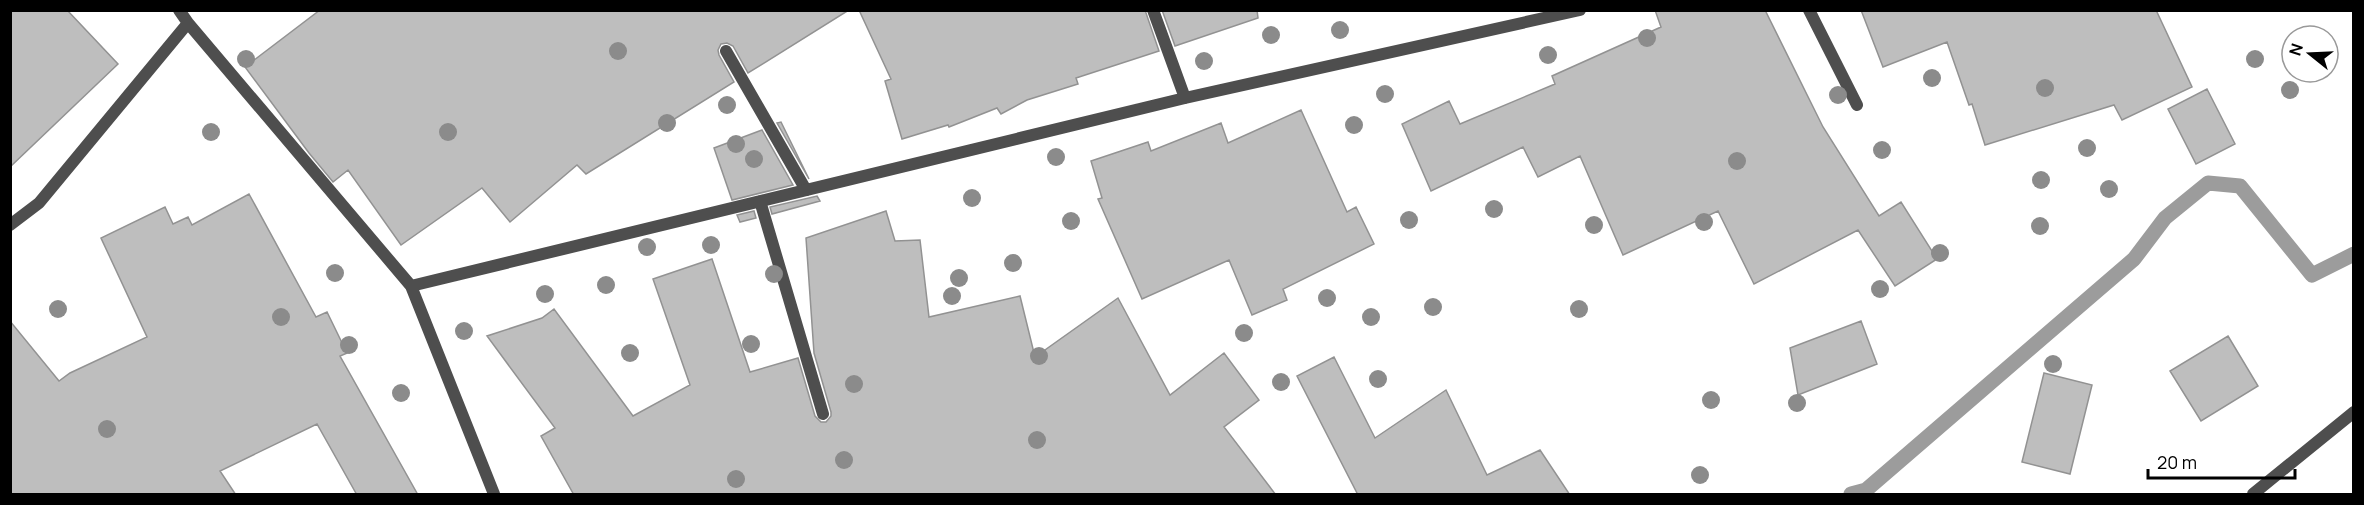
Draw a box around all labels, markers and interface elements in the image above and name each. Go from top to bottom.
north arrow [2280,24,2340,84]
text: N [2283,40,2308,58]
scale bar [2148,442,2295,480]
text: 20 m [2157,450,2197,474]

